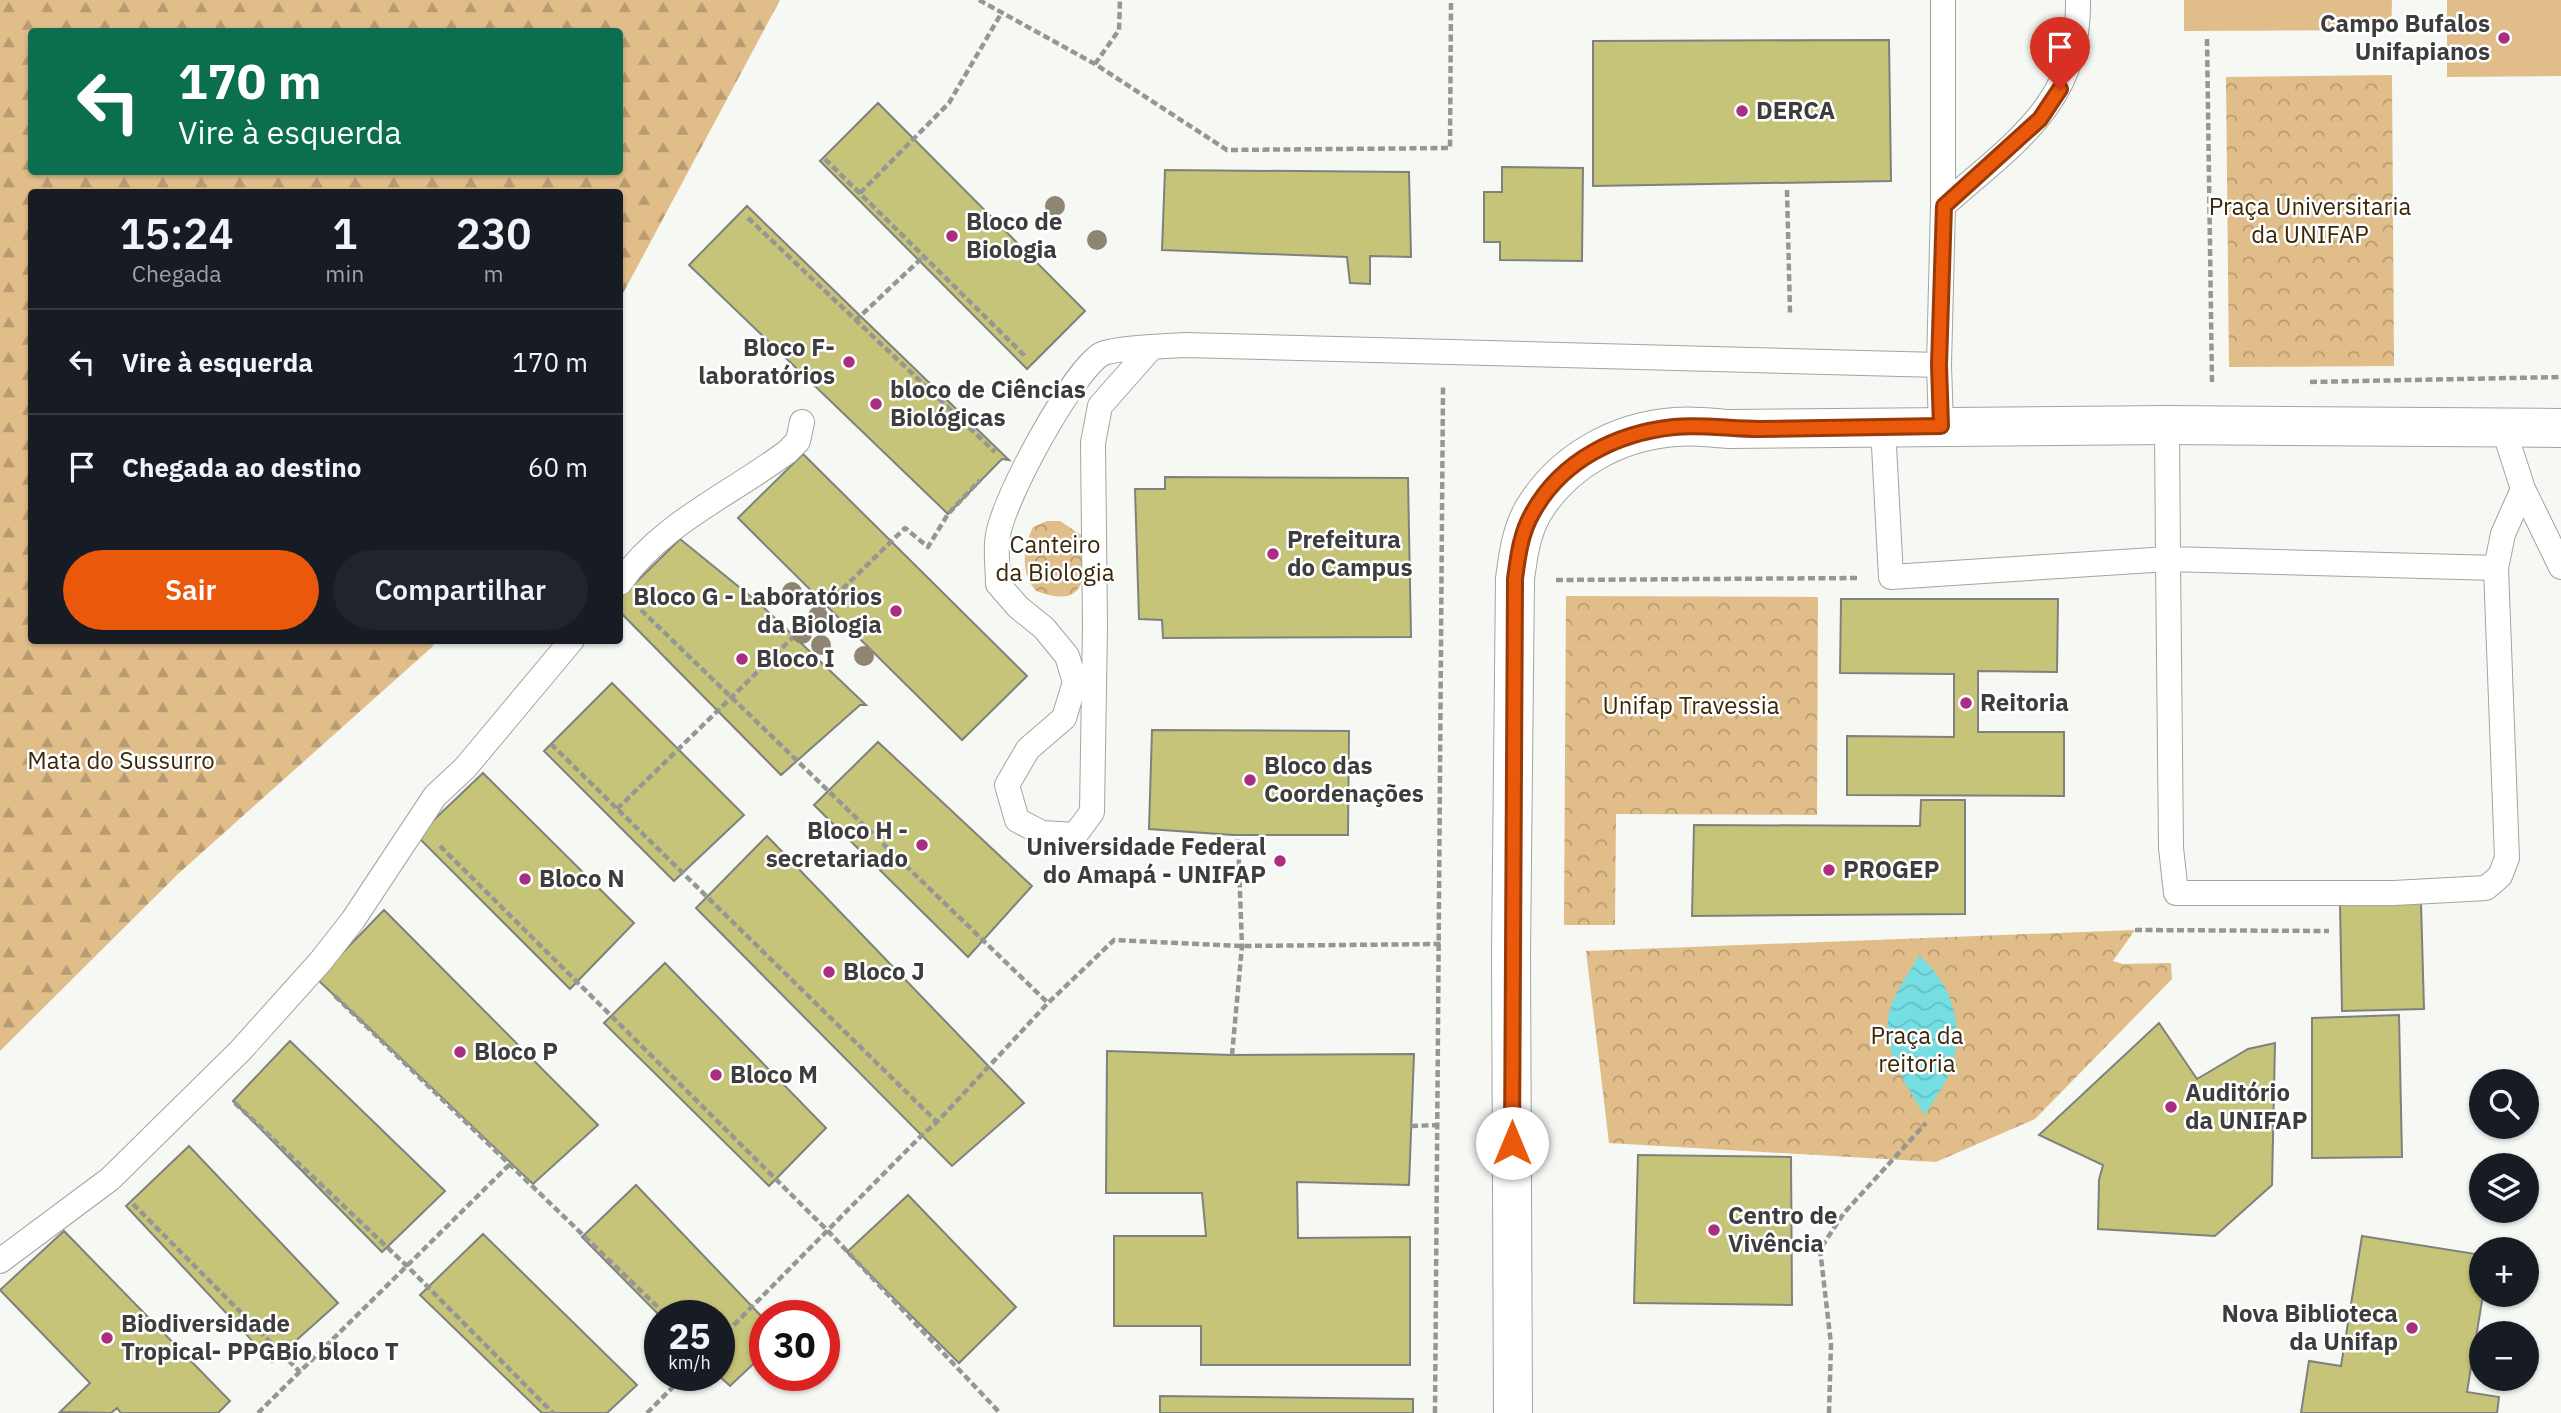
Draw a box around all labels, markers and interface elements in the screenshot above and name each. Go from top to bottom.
place label: Campo Bufalos Unifapianos [2320,7,2490,67]
pin [2030,17,2090,89]
icon: arrive [2041,28,2079,66]
marker: Campo Bufalos Unifapianos [2496,30,2512,46]
text: 170 m [178,49,322,112]
icon: left [63,56,154,147]
place label: DERCA [1756,94,1835,126]
marker: DERCA [1734,103,1750,119]
text: Vire à esquerda [178,111,402,153]
park label: Praça Universitaria da UNIFAP [2209,190,2411,250]
place label: Bloco de Biologia [966,205,1062,265]
text: 15:24 [120,206,234,261]
text: 1 [332,206,357,261]
text: 230 [456,206,531,261]
marker: Bloco de Biologia [944,228,960,244]
text: Chegada [132,258,222,288]
text: min [325,258,364,288]
text: m [484,258,504,288]
place label: Bloco F- laboratórios [698,331,835,391]
icon: left [63,343,101,381]
text: Vire à esquerda [122,345,313,379]
text: 170 m [512,345,588,379]
marker: Bloco F- laboratórios [841,354,857,370]
place label: bloco de Ciências Biológicas [890,373,1086,433]
marker: bloco de Ciências Biológicas [868,396,884,412]
icon: arrive [63,448,101,486]
text: Chegada ao destino [122,450,361,484]
text: 60 m [528,450,588,484]
place label: Prefeitura do Campus [1287,523,1413,583]
park label: Canteiro da Biologia [996,528,1115,588]
marker: Prefeitura do Campus [1265,546,1281,562]
button: Sair [63,550,319,630]
button: Compartilhar [333,550,588,630]
place label: Bloco G - Laboratórios da Biologia [633,580,882,640]
marker: Bloco G - Laboratórios da Biologia [888,603,904,619]
place label: Bloco I [756,642,835,674]
marker: Bloco I [734,651,750,667]
place label: Reitoria [1980,686,2069,718]
park label: Unifap Travessia [1603,689,1780,721]
marker: Reitoria [1958,695,1974,711]
park label: Mata do Sussurro [27,744,215,776]
place label: Bloco das Coordenações [1264,749,1424,809]
marker: Bloco das Coordenações [1242,772,1258,788]
place label: Bloco H - secretariado [766,814,908,874]
place label: Universidade Federal do Amapá - UNIFAP [1026,830,1266,890]
marker: Bloco H - secretariado [914,837,930,853]
marker: Universidade Federal do Amapá - UNIFAP [1272,853,1288,869]
place label: PROGEP [1843,853,1939,885]
place label: Bloco N [539,862,625,894]
marker: PROGEP [1821,862,1837,878]
marker: Bloco N [517,871,533,887]
place label: Bloco J [843,955,925,987]
marker: Bloco J [821,964,837,980]
park label: Praça da reitoria [1870,1019,1964,1079]
place label: Bloco P [474,1035,558,1067]
marker: Bloco P [452,1044,468,1060]
place label: Bloco M [730,1058,818,1090]
marker: Bloco M [708,1067,724,1083]
map controls [2469,1069,2539,1391]
button: search [2469,1069,2539,1139]
place label: Auditório da UNIFAP [2185,1076,2307,1136]
marker: Auditório da UNIFAP [2163,1099,2179,1115]
position arrow [1475,1106,1549,1180]
button: layers [2469,1153,2539,1223]
place label: Centro de Vivência [1728,1199,1837,1259]
marker: Centro de Vivência [1706,1222,1722,1238]
button: + [2469,1237,2539,1307]
place label: Nova Biblioteca da Unifap [2222,1297,2398,1357]
speed limit sign: 30 [749,1300,840,1391]
place label: Biodiversidade Tropical- PPGBio bloco T [121,1307,399,1367]
text: 25 [668,1313,711,1359]
marker: Nova Biblioteca da Unifap [2404,1320,2420,1336]
button: − [2469,1321,2539,1391]
marker: Biodiversidade Tropical- PPGBio bloco T [99,1330,115,1346]
text: km/h [668,1351,711,1374]

